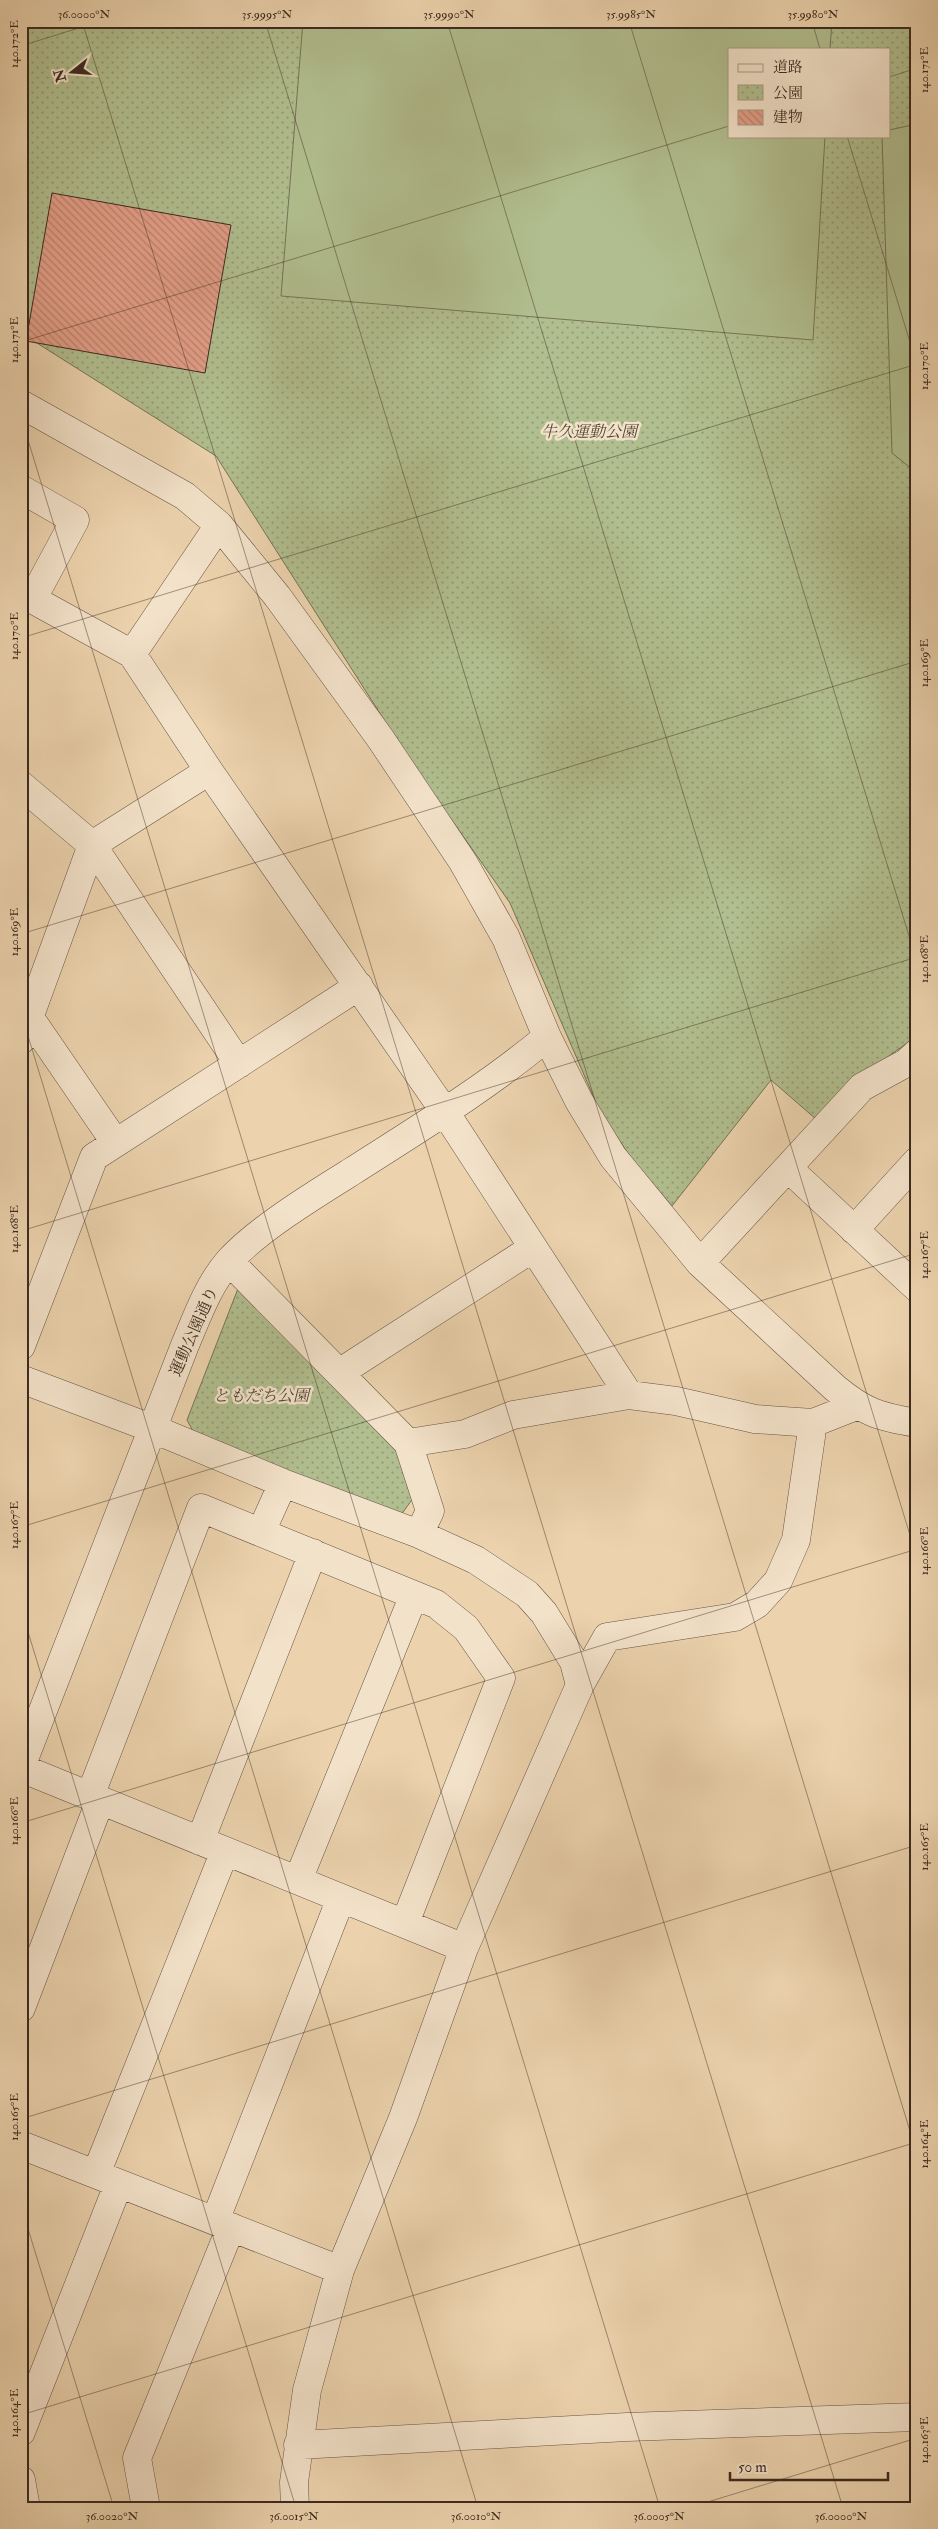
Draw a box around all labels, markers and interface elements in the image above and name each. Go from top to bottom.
text: 36.0000°N [58,7,111,22]
text: 35.9995°N [242,7,293,22]
text: 35.9990°N [423,7,475,22]
text: 35.9985°N [606,7,656,22]
text: 35.9980°N [787,7,839,22]
text: 140.172°E [7,20,22,68]
text: 140.171°E [917,47,932,93]
north arrow [48,48,98,98]
legend [728,48,890,138]
text: 道路 [773,58,803,77]
text: N [50,67,70,85]
text: 公園 [773,84,803,103]
text: 建物 [773,108,803,127]
text: 140.171°E [7,317,22,363]
text: 140.170°E [917,342,932,390]
park label: 牛久運動公園 [541,422,640,442]
text: 140.170°E [7,612,22,660]
text: 140.169°E [917,638,932,687]
text: 140.169°E [7,907,22,956]
text: 140.168°E [917,935,932,983]
text: 140.168°E [7,1205,22,1253]
text: 140.167°E [917,1231,932,1279]
street label: 運動公園通り [165,1283,223,1379]
park label: ともだち公園 [213,1386,312,1406]
text: 140.167°E [7,1501,22,1549]
text: 140.166°E [917,1526,932,1575]
text: 140.166°E [7,1796,22,1845]
text: 140.165°E [917,1823,932,1871]
text: 140.165°E [7,2093,22,2141]
text: 140.164°E [917,2119,932,2168]
text: 140.164°E [7,2388,22,2437]
text: 140.163°E [917,2416,932,2464]
scale bar [730,2449,888,2481]
text: 50 m [738,2458,767,2477]
text: 36.0020°N [86,2509,139,2524]
text: 36.0015°N [269,2509,319,2524]
text: 36.0010°N [451,2509,502,2524]
text: 36.0005°N [633,2509,685,2524]
text: 36.0000°N [815,2509,868,2524]

